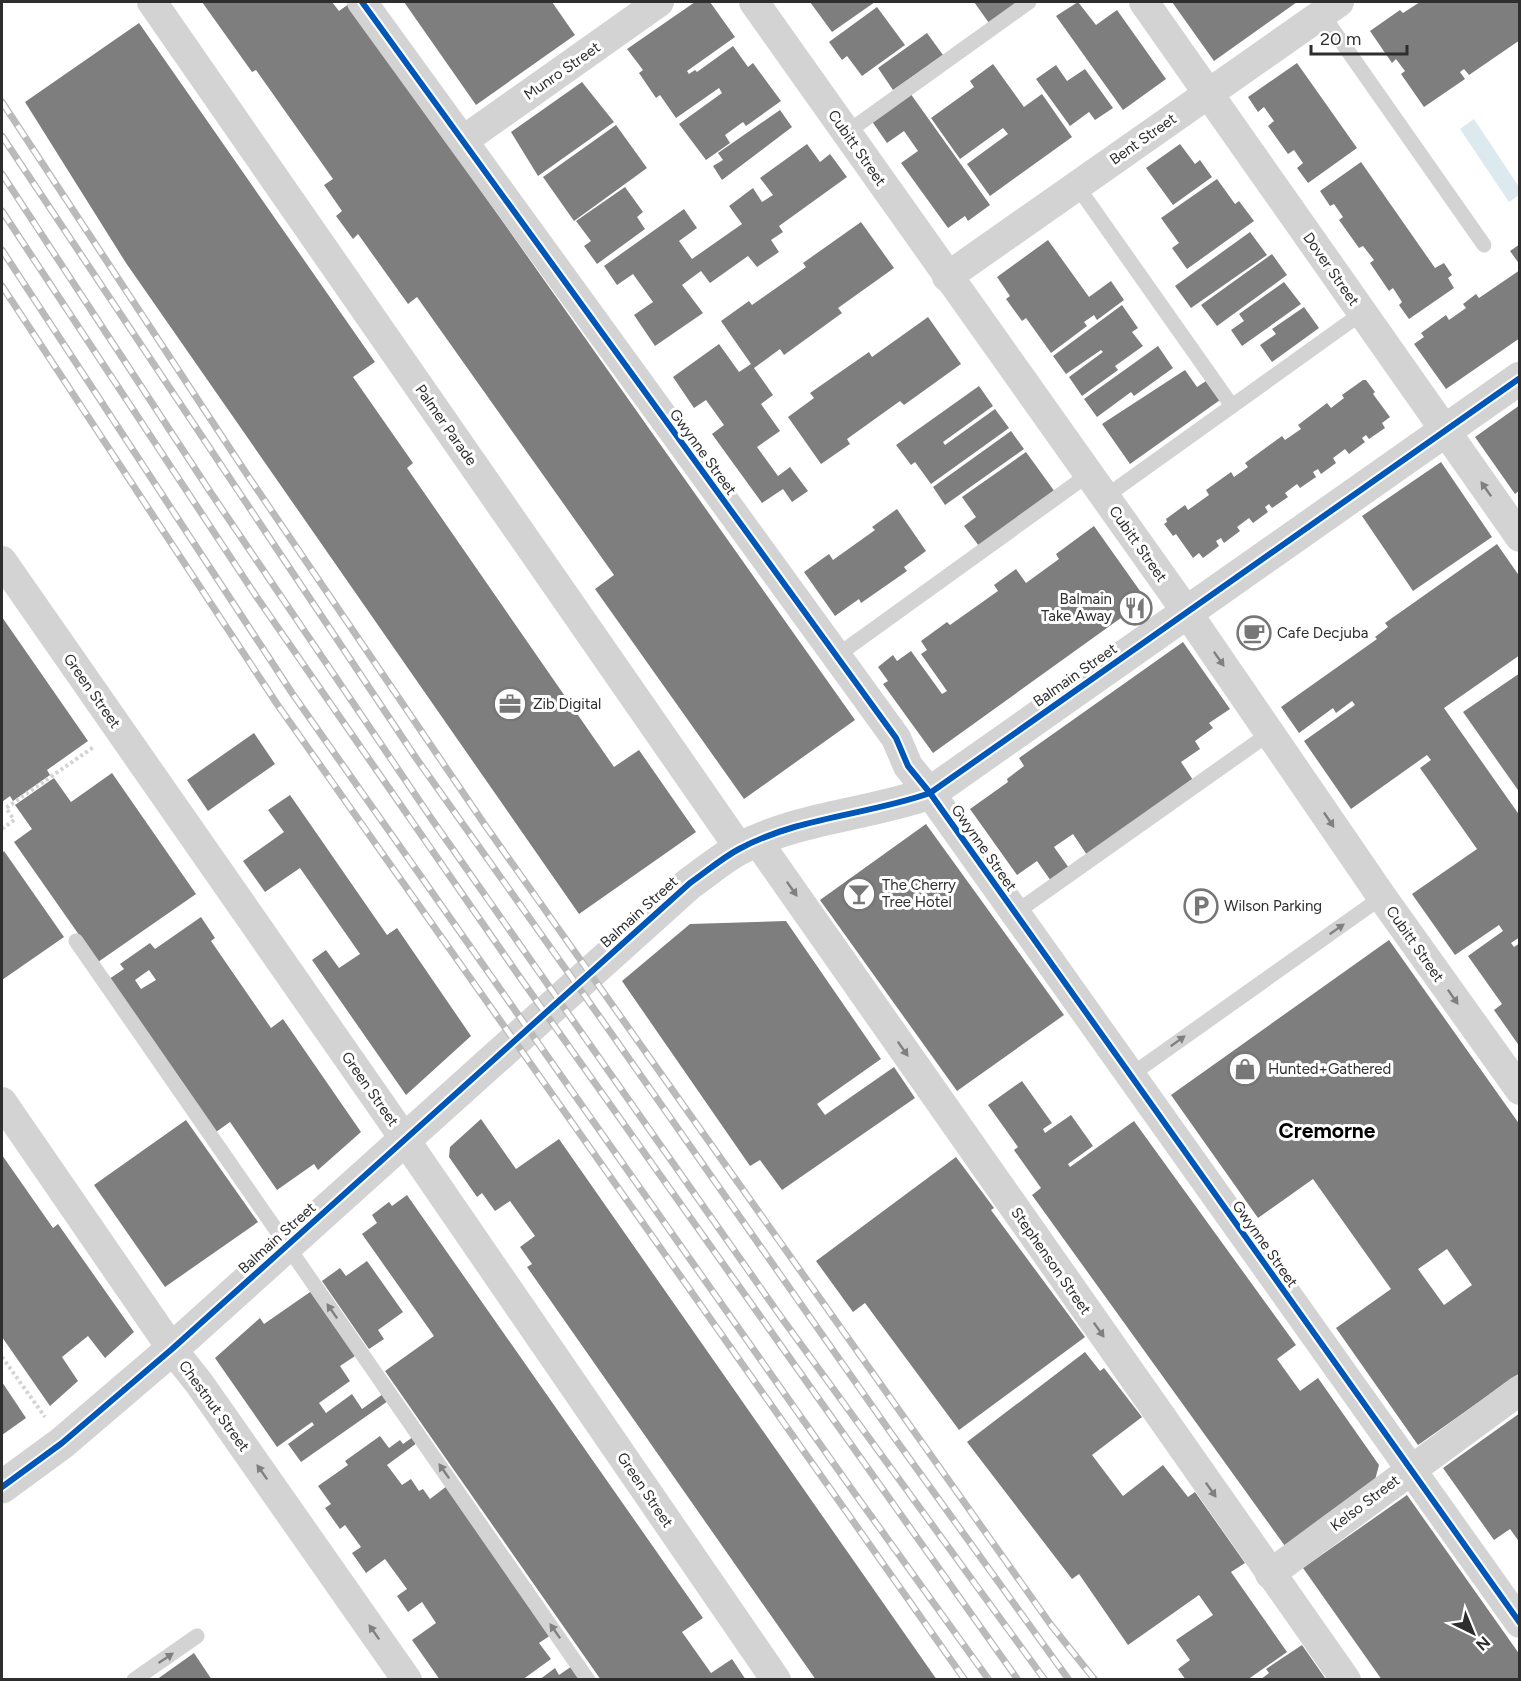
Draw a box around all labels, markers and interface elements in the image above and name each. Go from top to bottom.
scale bar [1311,18,1407,56]
text: 20 m [1320,28,1361,50]
street label: Munro Street [520,38,604,104]
street label: Cubitt Street [824,107,890,190]
street label: Bent Street [1106,109,1180,168]
street label: Dover Street [1299,229,1363,309]
street label: Palmer Parade [411,381,481,469]
street label: Gwynne Street [666,406,740,499]
one-way arrow [1480,482,1492,498]
street label: Cubitt Street [1105,503,1171,586]
place label: Balmain Take Away [1041,590,1112,625]
restaurant icon: Balmain Take Away [1117,590,1153,626]
cafe icon: Cafe Decjuba [1236,615,1272,651]
place label: Cafe Decjuba [1277,624,1368,642]
street label: Balmain Street [1030,639,1121,711]
street label: Green Street [60,650,124,732]
one-way arrow [1213,651,1225,667]
office icon: Zib Digital [492,686,528,722]
place label: Zib Digital [533,695,601,713]
street label: Gwynne Street [947,801,1021,895]
one-way arrow [1323,812,1334,828]
street label: Balmain Street [597,872,682,952]
bar icon: The Cherry Tree Hotel [841,876,877,912]
place label: The Cherry Tree Hotel [882,876,956,911]
one-way arrow [786,881,798,897]
parking icon: Wilson Parking [1183,888,1219,924]
place label: Wilson Parking [1224,897,1322,915]
street label: Cubitt Street [1382,903,1448,986]
one-way arrow [1329,923,1345,935]
one-way arrow [1447,988,1459,1004]
one-way arrow [1169,1035,1185,1047]
one-way arrow [897,1041,909,1057]
street label: Green Street [338,1048,402,1130]
shop icon: Hunted+Gathered [1227,1051,1263,1087]
place label: Hunted+Gathered [1268,1060,1391,1078]
district label: Cremorne [1279,1118,1376,1143]
street label: Gwynne Street [1228,1197,1302,1291]
street label: Balmain Street [235,1198,320,1278]
street label: Stephenson Street [1007,1204,1095,1318]
one-way arrow [327,1303,338,1319]
one-way arrow [1093,1321,1105,1337]
street label: Chestnut Street [175,1357,253,1455]
street label: Green Street [613,1449,677,1531]
one-way arrow [438,1463,449,1480]
one-way arrow [256,1464,268,1480]
street label: Kelso Street [1327,1471,1403,1535]
one-way arrow [1205,1481,1217,1497]
north arrow [1443,1603,1503,1663]
one-way arrow [368,1624,380,1639]
one-way arrow [549,1624,561,1640]
text: N [1472,1632,1494,1655]
one-way arrow [157,1652,173,1664]

